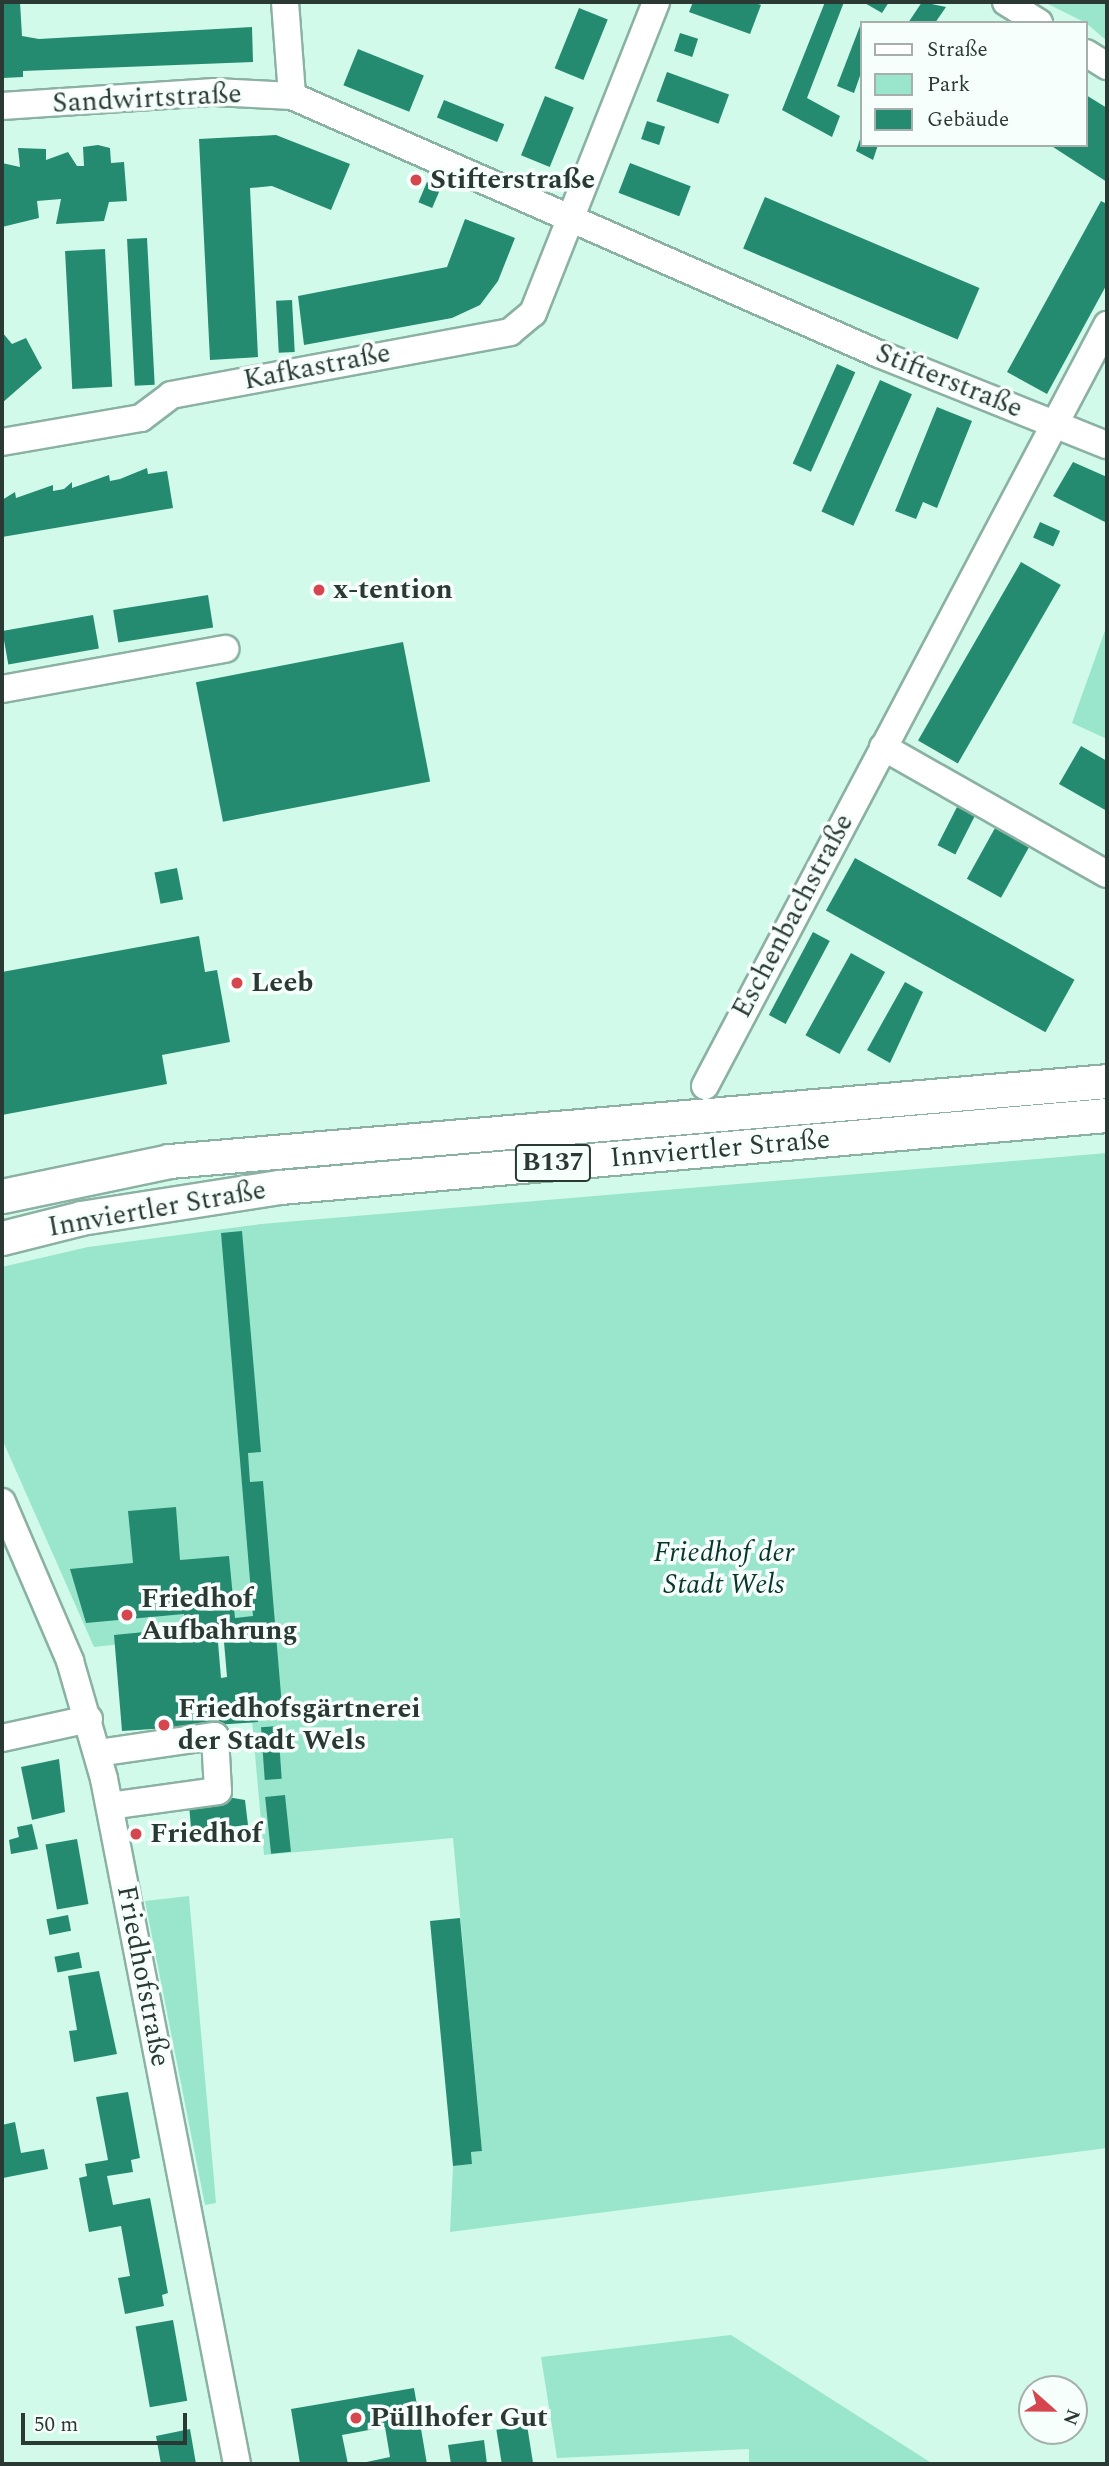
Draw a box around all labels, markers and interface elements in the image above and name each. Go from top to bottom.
legend [860,21,1088,147]
text: Straße [927,34,988,66]
text: Park [927,69,970,101]
street label: Sandwirtstraße [52,77,242,121]
text: Gebäude [927,104,1009,136]
place label: Stifterstraße [430,163,595,197]
marker: Stifterstraße [408,172,424,188]
street label: Kafkastraße [241,336,393,398]
street label: Stifterstraße [871,336,1027,426]
place label: x-tention [333,573,453,607]
marker: x-tention [311,582,327,598]
street label: Eschenbachstraße [725,808,861,1024]
place label: Leeb [251,966,313,1000]
marker: Leeb [229,975,245,991]
street label: Innviertler Straße [609,1123,831,1175]
road number: B137 [514,1140,592,1186]
street label: Innviertler Straße [45,1173,269,1245]
park label: Friedhof der Stadt Wels [654,1536,794,1602]
place label: Friedhof Aufbahrung [141,1582,298,1648]
marker: Friedhof Aufbahrung [119,1607,135,1623]
place label: Friedhofsgärtnerei der Stadt Wels [178,1692,421,1758]
marker: Friedhofsgärtnerei der Stadt Wels [156,1717,172,1733]
place label: Friedhof [150,1817,262,1851]
marker: Friedhof [128,1826,144,1842]
street label: Friedhofstraße [109,1883,177,2069]
north arrow [1018,2375,1088,2445]
scale bar [24,2400,191,2444]
place label: Püllhofer Gut [370,2401,548,2435]
text: N [1055,2405,1088,2429]
text: 50 m [34,2409,78,2441]
marker: Püllhofer Gut [348,2410,364,2426]

